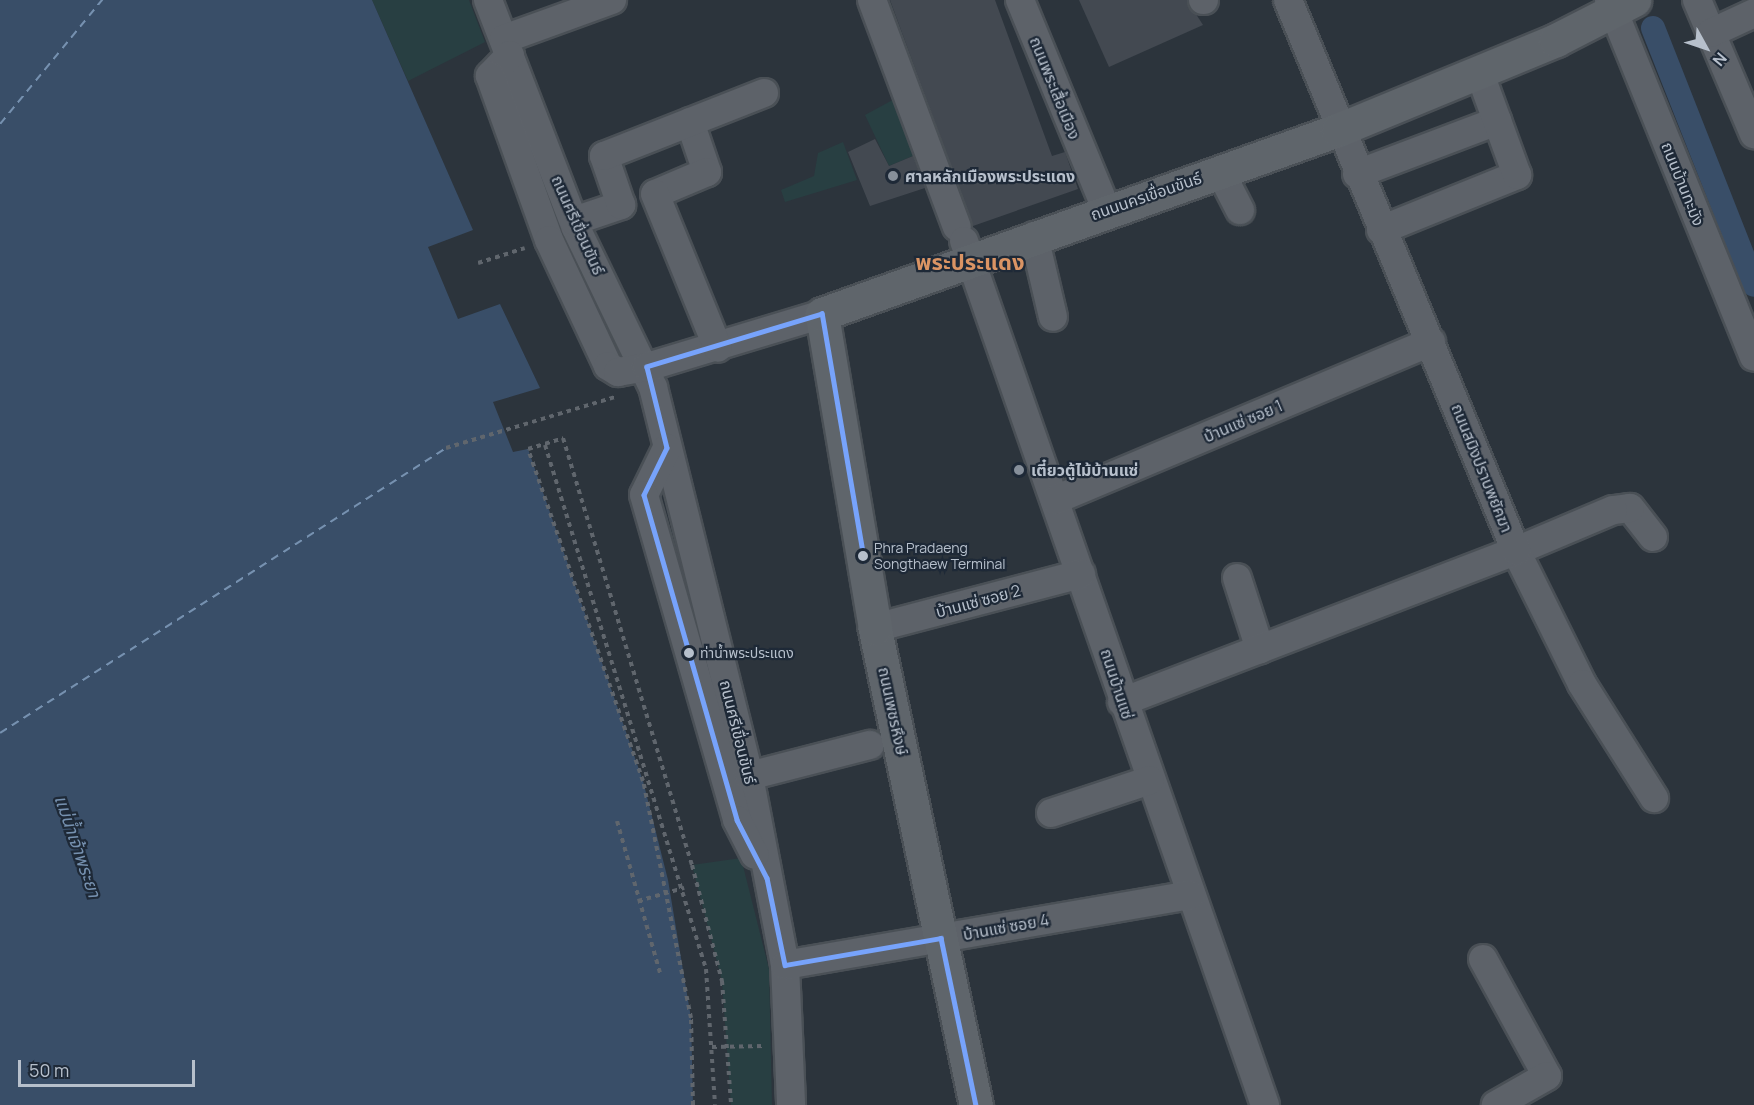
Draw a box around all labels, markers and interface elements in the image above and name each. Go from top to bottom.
north arrow [1676,18,1736,78]
street label: ถนนพระเสื้อเมือง [1026,34,1084,142]
text: N [1708,48,1732,71]
street label: ถนนบ้านทะมัง [1657,139,1709,229]
place label: ศาลหลักเมืองพระประแดง [905,166,1075,186]
street label: ถนนนครเขื่อนขันธ์ [1088,168,1204,224]
marker: ศาลหลักเมืองพระประแดง [886,169,900,183]
street label: ถนนศรีเขื่อนขันธ์ [548,172,608,278]
district label: พระประแดง [916,250,1024,276]
street label: บ้านแซ่ ซอย 1 [1201,396,1285,446]
street label: ถนนสมิงปราบพยัคฆา [1447,401,1517,535]
place label: เตี๋ยวตู้ไม้บ้านแซ่ [1031,460,1138,480]
marker: เตี๋ยวตู้ไม้บ้านแซ่ [1012,463,1026,477]
place label: Phra Pradaeng Songthaew Terminal [874,540,1006,572]
marker: Phra Pradaeng Songthaew Terminal [857,550,869,562]
street label: บ้านแซ่ ซอย 2 [934,580,1022,622]
place label: ท่าน้ำพระประแดง [700,645,794,661]
street label: ถนนบ้านแซ่ [1097,646,1137,722]
marker: ท่าน้ำพระประแดง [683,647,695,659]
street label: ถนนเพชรหึงษ์ [874,665,912,757]
street label: ถนนศรีเขื่อนขันธ์ [716,678,760,786]
water label: แม่น้ำเจ้าพระยา [50,792,106,900]
street label: บ้านแซ่ ซอย 4 [961,910,1051,944]
scale bar [21,1048,198,1086]
text: 50 m [29,1058,69,1082]

